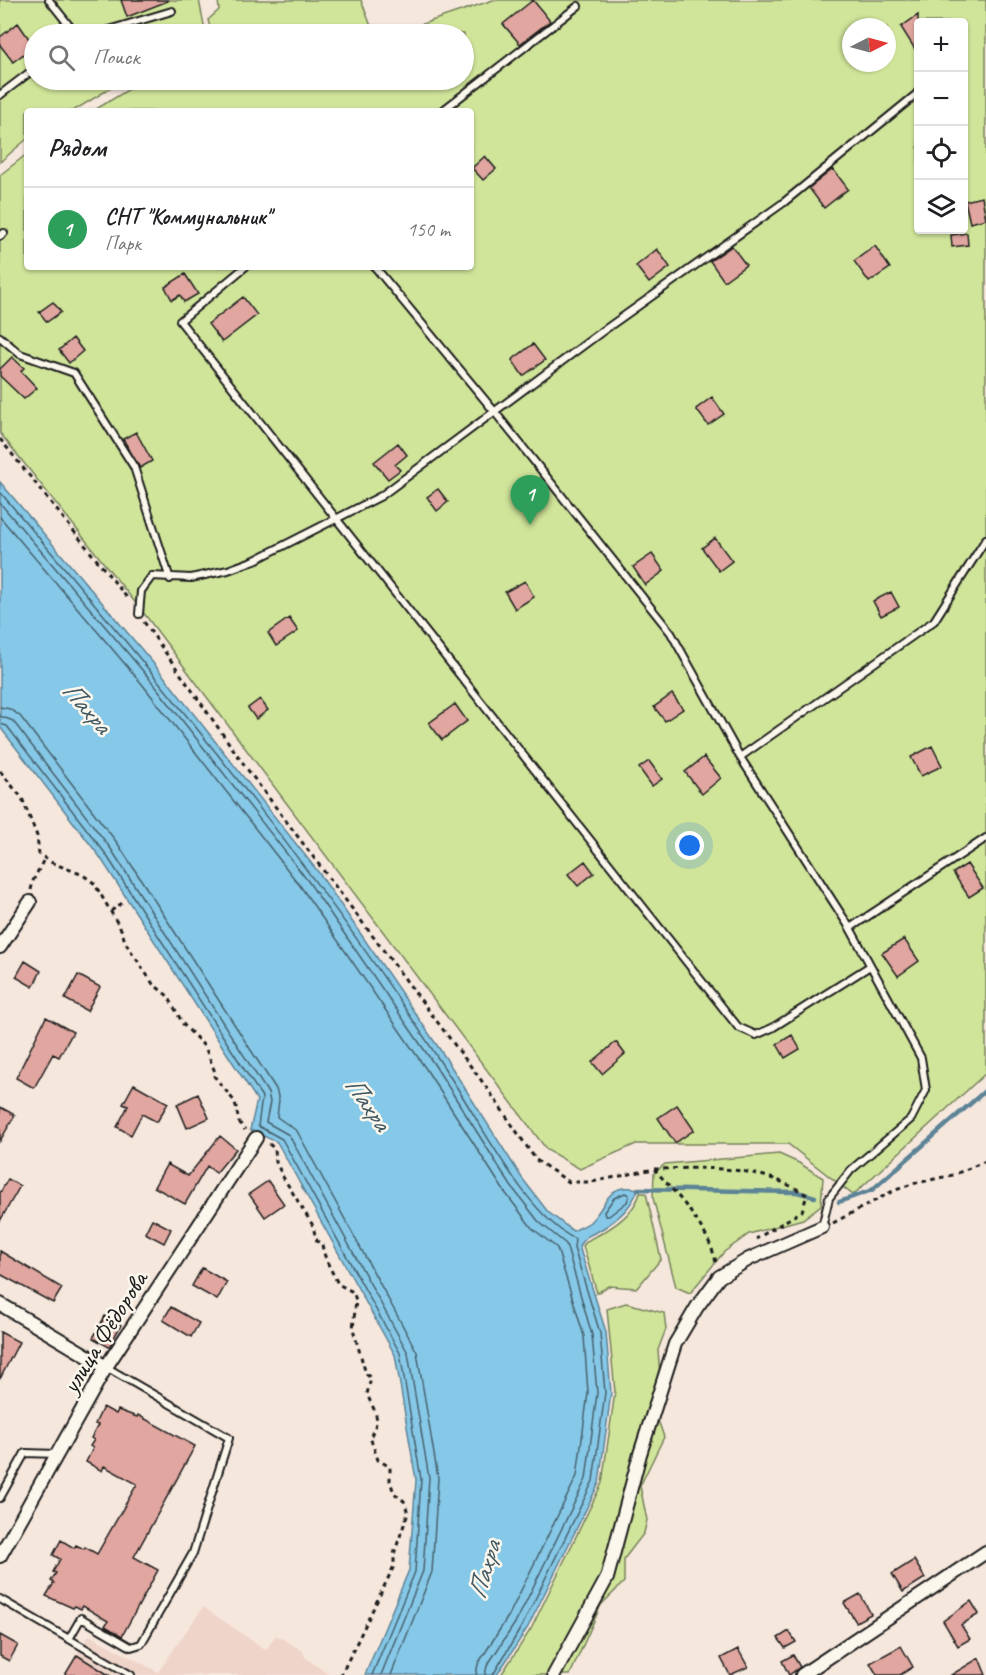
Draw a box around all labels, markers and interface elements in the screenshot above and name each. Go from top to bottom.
north arrow [842,18,896,72]
map controls [914,18,968,234]
button: + [914,18,968,72]
search box [24,24,474,90]
icon: search [45,41,78,74]
text: Поиск [93,43,139,71]
button: − [914,72,968,126]
button: locate [914,126,968,180]
text: Рядом [48,131,106,164]
button: layers [914,180,968,234]
text: СНТ "Коммунальник" [105,203,271,231]
text: 1 [63,217,72,242]
text: 150 m [407,217,450,242]
text: Парк [105,231,141,256]
pin: 1 [510,476,550,525]
water label: Пахра [55,674,120,742]
your location [675,831,704,860]
water label: Пахра [337,1069,400,1138]
street label: улица Фёдорова [53,1263,156,1401]
water label: Пахра [460,1535,509,1603]

